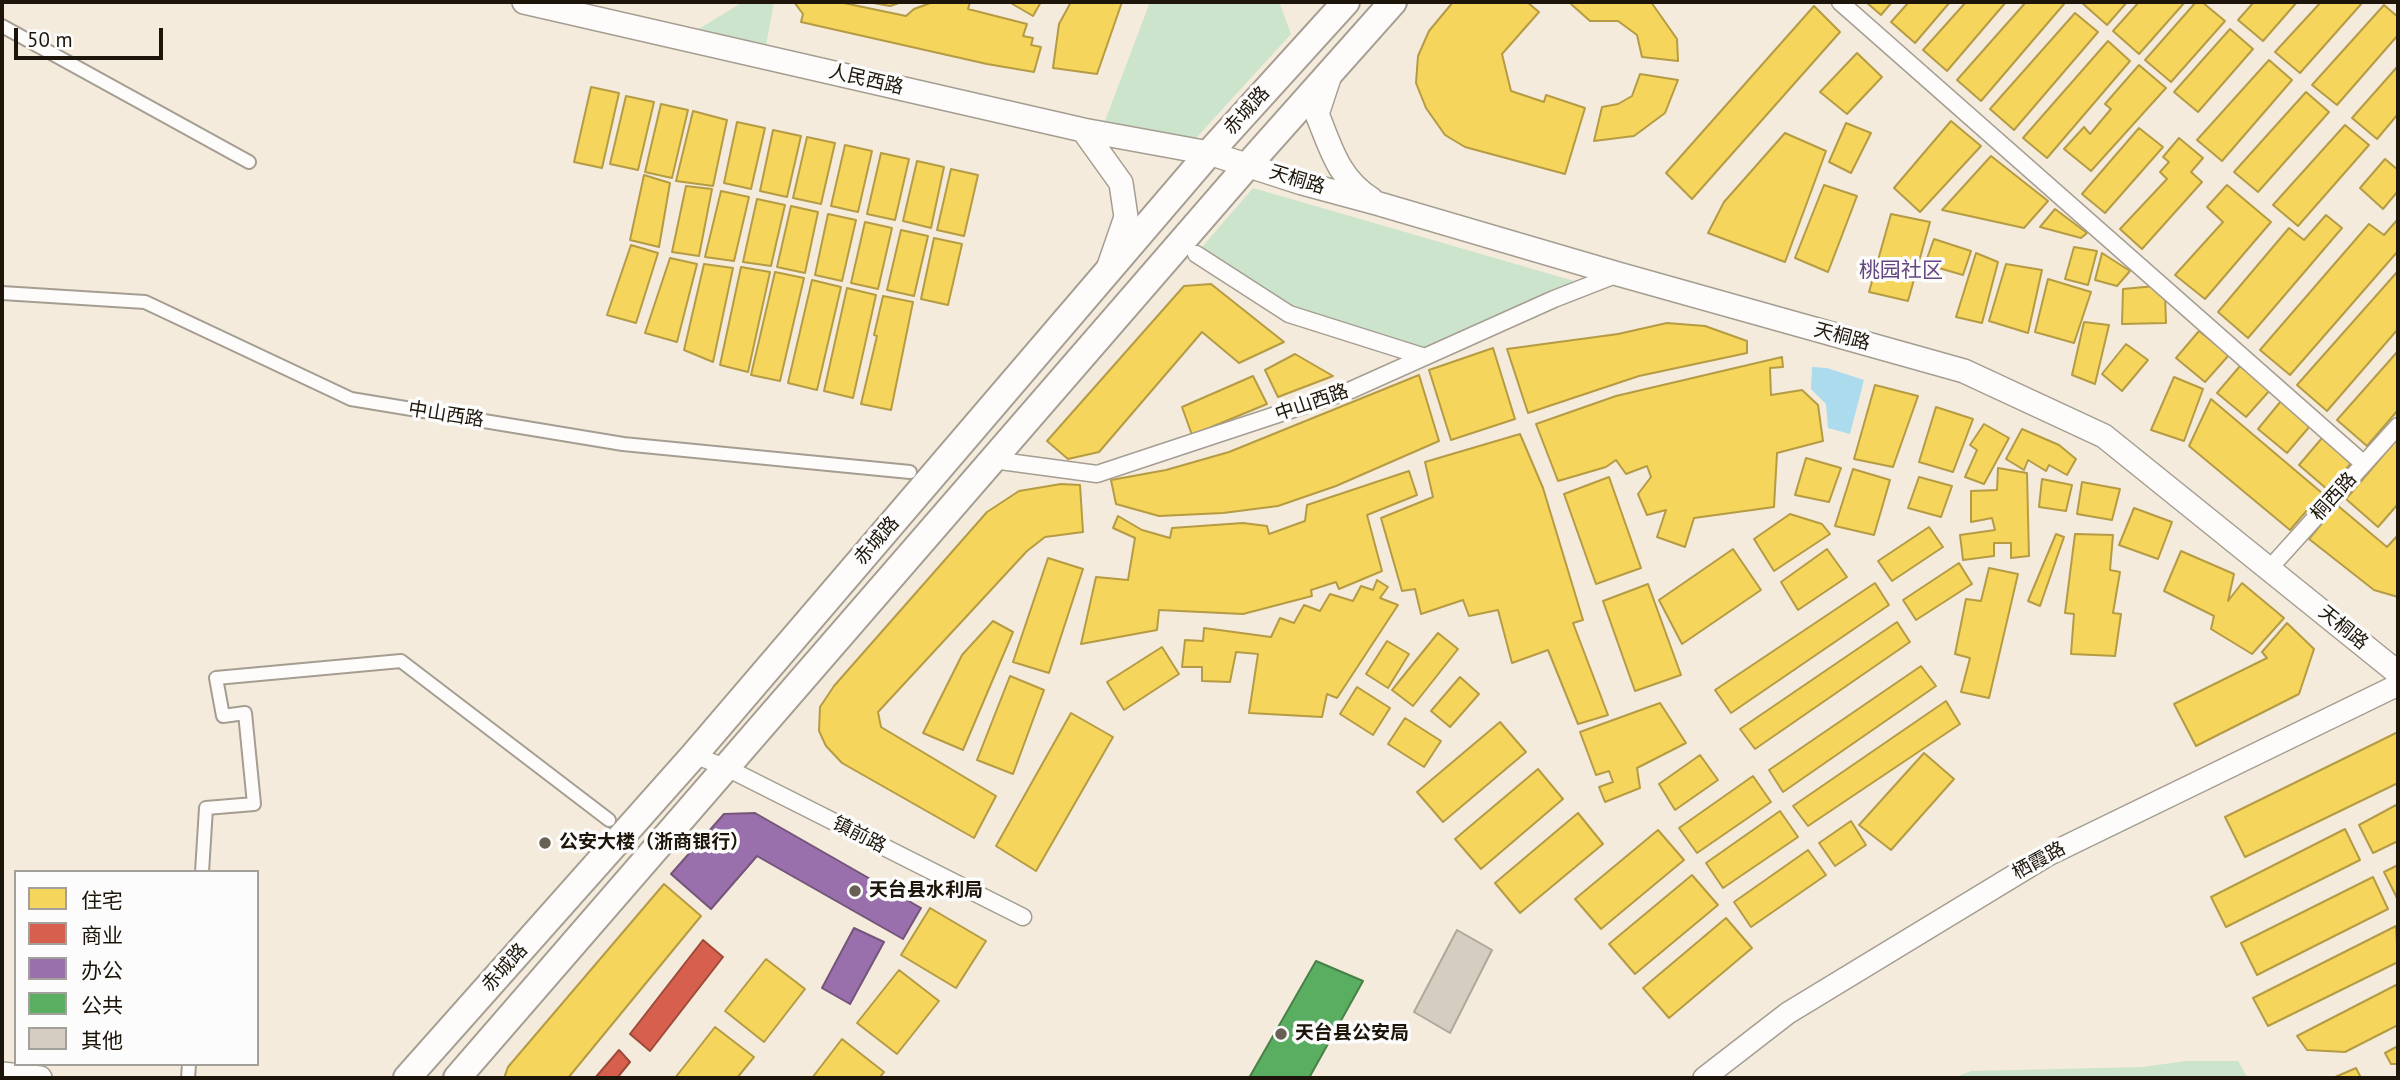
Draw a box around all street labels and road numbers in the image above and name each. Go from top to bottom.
street label: 人民西路 [826,60,906,100]
street label: 赤城路 [1219,82,1275,140]
street label: 天桐路 [1266,161,1328,199]
street label: 天桐路 [1812,319,1872,355]
street label: 中山西路 [1272,380,1352,426]
street label: 中山西路 [407,398,485,432]
street label: 桐西路 [2306,468,2362,526]
street label: 赤城路 [850,512,904,570]
street label: 天桐路 [2314,601,2372,655]
street label: 镇前路 [828,812,890,858]
street label: 栖霞路 [2009,837,2069,885]
street label: 赤城路 [477,939,533,997]

